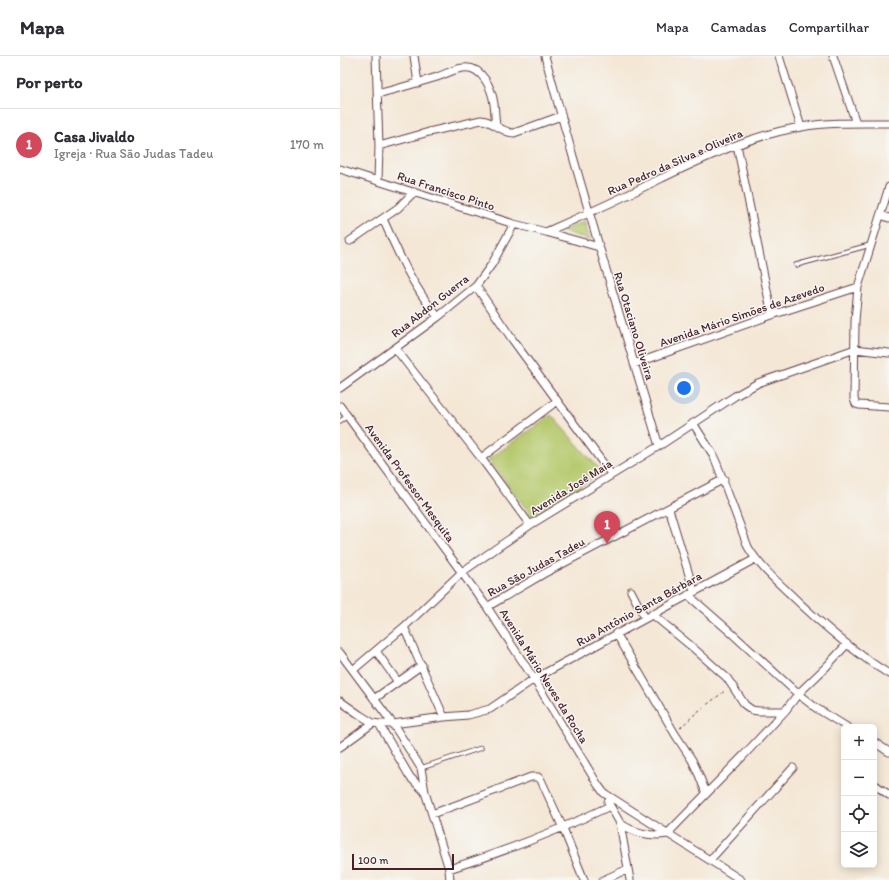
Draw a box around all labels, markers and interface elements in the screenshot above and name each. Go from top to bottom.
text: Mapa [20,16,64,39]
text: Mapa [656,19,689,36]
text: Camadas [711,19,767,36]
text: Compartilhar [789,19,869,36]
text: Por perto [16,72,83,92]
street label: Rua Pedro da Silva e Oliveira [605,125,746,198]
text: Casa Jivaldo [54,128,135,146]
text: 1 [26,137,32,152]
text: 170 m [290,137,324,152]
text: Igreja · Rua São Judas Tadeu [54,146,213,161]
street label: Rua Francisco Pinto [395,169,497,213]
street label: Rua Otaciano Oliveira [611,270,657,383]
street label: Rua Abdon Guerra [388,271,472,341]
street label: Avenida Mário Simões de Azevedo [658,280,826,350]
your location [674,378,694,398]
street label: Avenida Professor Mesquita [362,421,458,545]
street label: Avenida José Maia [527,456,615,518]
pin: 1 [594,511,620,544]
street label: Rua São Judas Tadeu [485,534,588,600]
street label: Rua Antônio Santa Bárbara [574,568,705,649]
street label: Avenida Mário Neves da Rocha [497,606,592,746]
map controls [841,724,877,868]
button: + [841,724,877,760]
button: − [841,760,877,796]
button: locate [841,796,877,832]
button: layers [841,832,877,868]
scale bar [352,852,454,871]
text: 100 m [358,854,388,867]

